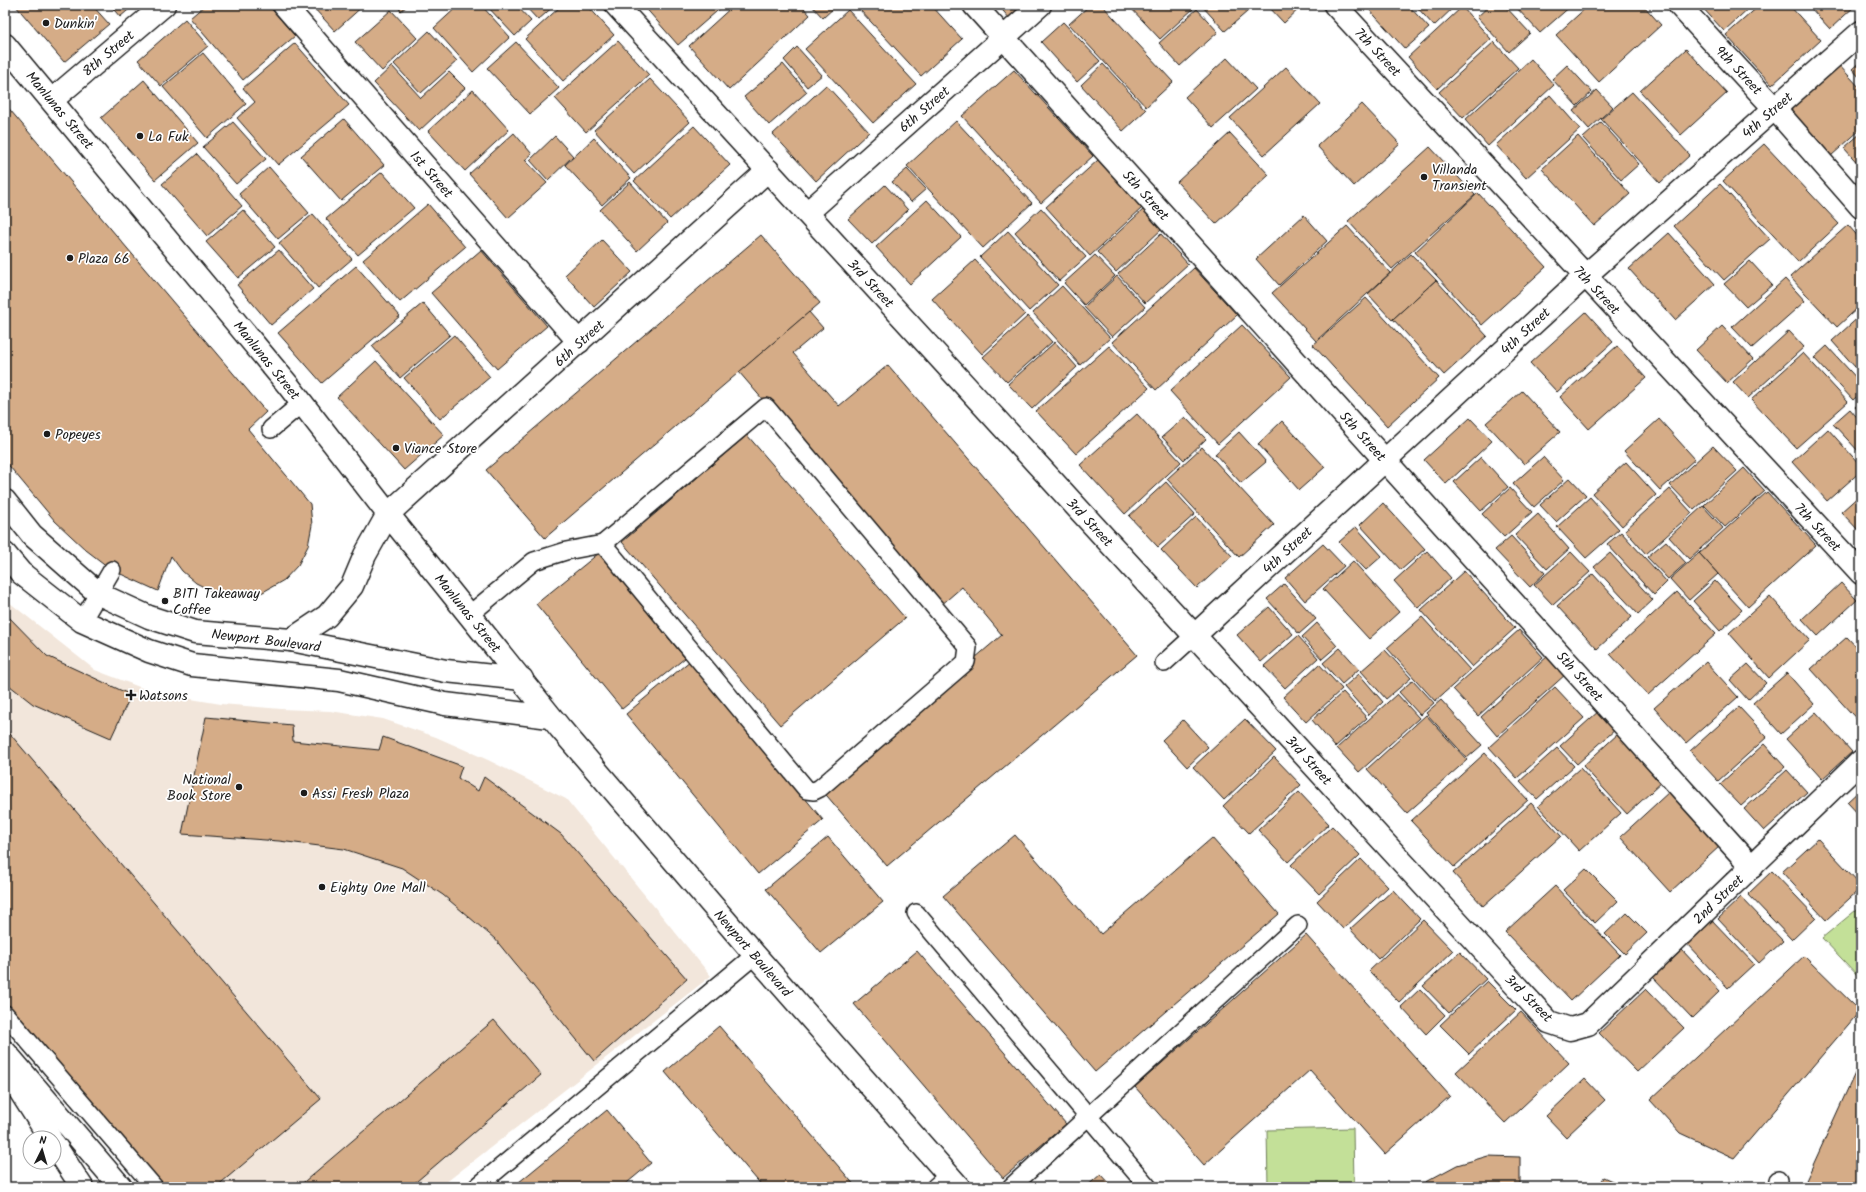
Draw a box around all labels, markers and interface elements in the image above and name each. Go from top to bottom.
place label: Dunkin' [54,13,98,35]
marker: Dunkin' [41,18,51,28]
street label: 7th Street [1349,23,1406,83]
street label: 8th Street [78,25,140,82]
street label: 9th Street [1709,41,1767,101]
street label: Manlunas Street [20,67,99,155]
street label: 6th Street [894,81,956,138]
street label: 4th Street [1737,87,1799,144]
place label: La Fuk [148,126,189,148]
marker: La Fuk [135,131,145,141]
street label: 1st Street [404,146,459,204]
place label: Villanda Transient [1432,159,1487,197]
street label: 5th Street [1116,165,1174,226]
marker: Villanda Transient [1419,172,1429,182]
place label: Plaza 66 [78,248,130,270]
marker: Plaza 66 [65,253,75,263]
street label: 3rd Street [842,254,899,314]
street label: 7th Street [1568,261,1625,321]
street label: 4th Street [1496,302,1556,361]
street label: 6th Street [549,314,610,373]
street label: Manlunas Street [227,316,305,405]
street label: 5th Street [1333,406,1391,467]
place label: Popeyes [55,424,101,446]
marker: Popeyes [42,429,52,439]
place label: Viance Store [404,438,478,460]
marker: Viance Store [391,443,401,453]
street label: 3rd Street [1061,493,1118,553]
street label: 7th Street [1789,498,1846,558]
street label: 4th Street [1258,521,1318,580]
street label: Manlunas Street [428,569,506,658]
place label: B1T1 Takeaway Coffee [173,583,260,621]
marker: B1T1 Takeaway Coffee [160,596,170,606]
street label: Newport Boulevard [210,623,323,659]
street label: 5th Street [1550,646,1608,707]
place label: Watsons [139,685,188,707]
marker: Watsons [126,690,136,700]
street label: 3rd Street [1280,731,1337,791]
place label: National Book Store [167,769,232,807]
marker: National Book Store [234,782,244,792]
place label: Assi Fresh Plaza [312,783,409,805]
marker: Assi Fresh Plaza [299,788,309,798]
street label: 2nd Street [1688,869,1750,930]
place label: Eighty One Mall [330,877,426,899]
marker: Eighty One Mall [317,882,327,892]
street label: Newport Boulevard [708,905,797,1003]
street label: 3rd Street [1499,969,1558,1028]
north arrow [22,1130,62,1170]
text: N [39,1132,47,1150]

